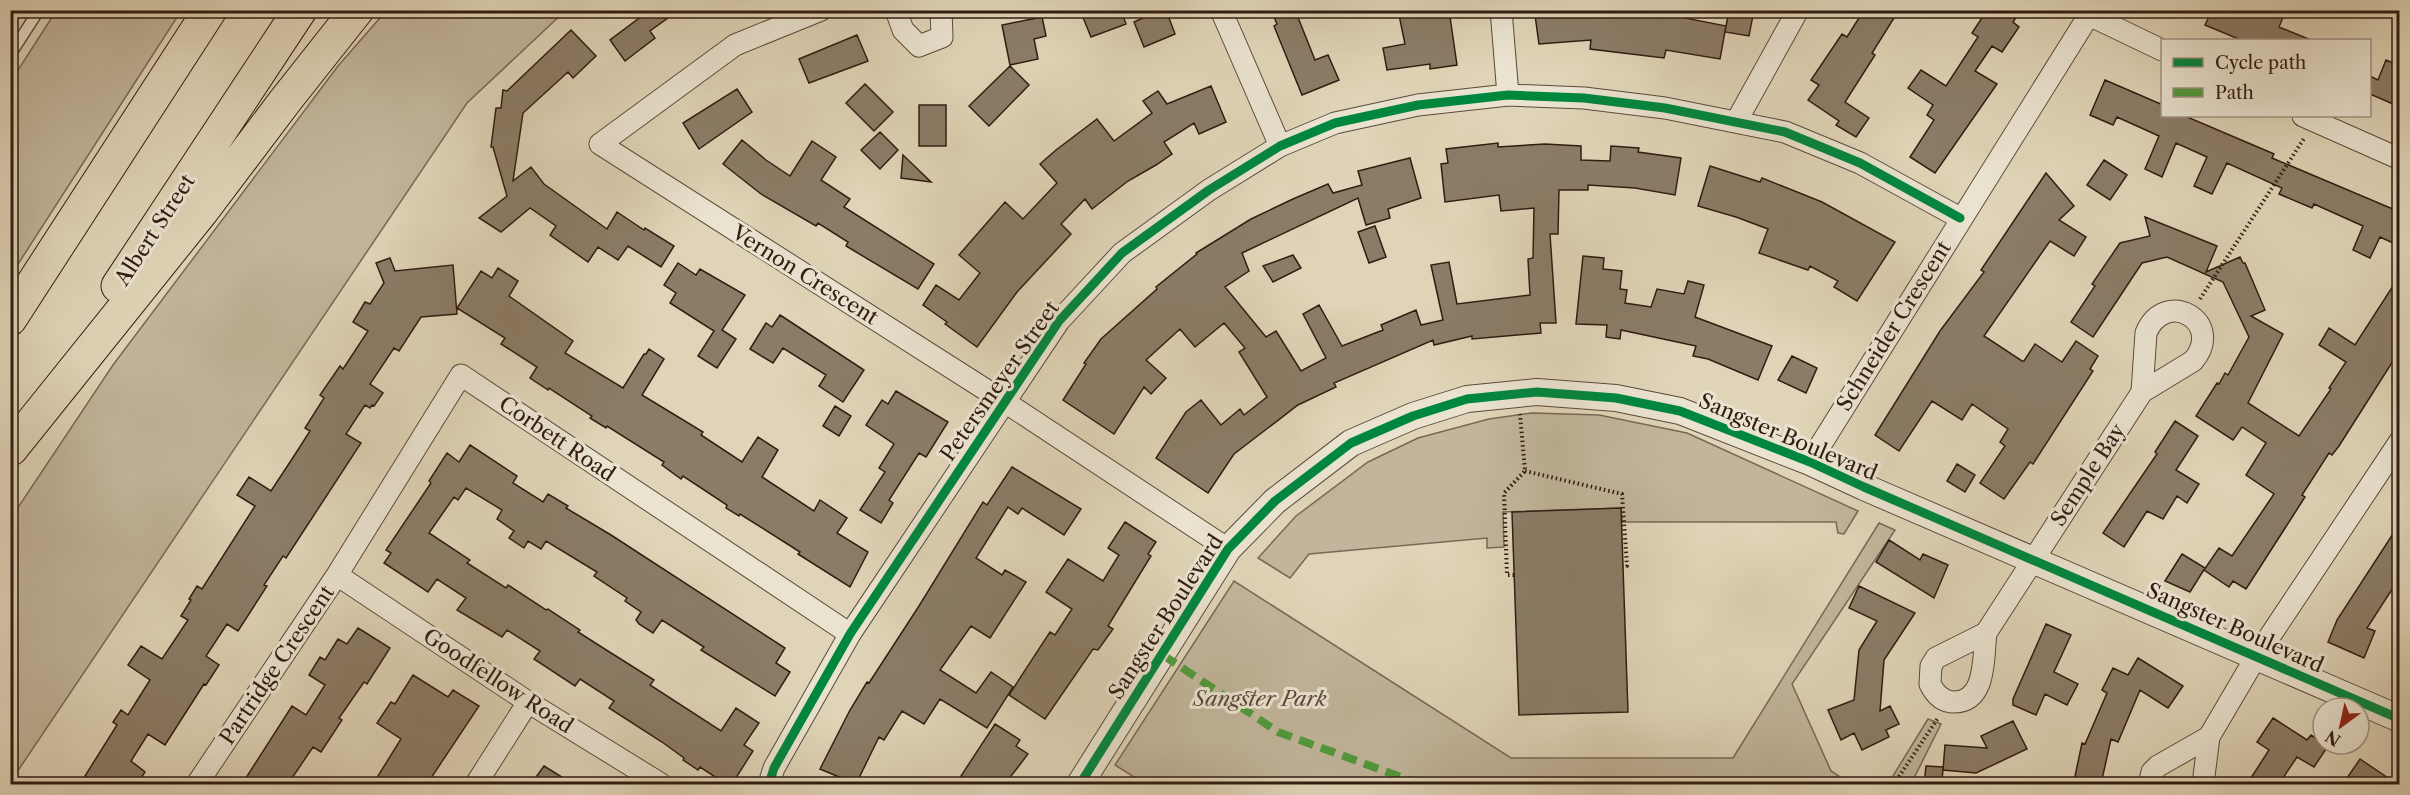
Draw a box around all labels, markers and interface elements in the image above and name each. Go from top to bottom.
legend [2161,39,2371,117]
text: Cycle path [2215,52,2306,74]
text: Path [2215,82,2254,104]
street label: Albert Street [109,169,200,291]
street label: Vernon Crescent [727,219,883,330]
street label: Schneider Crescent [1831,236,1956,415]
street label: Petersmeyer Street [935,295,1065,466]
street label: Sangster Boulevard [1695,388,1881,485]
street label: Corbett Road [494,391,620,487]
street label: Semple Bay [2045,418,2130,531]
street label: Sangster Boulevard [1103,530,1228,704]
street label: Sangster Boulevard [2143,577,2328,678]
street label: Partridge Crescent [214,580,339,749]
street label: Goodfellow Road [419,623,578,738]
park label: Sangster Park [1191,686,1327,711]
north arrow [2311,696,2371,756]
text: N [2321,726,2344,751]

